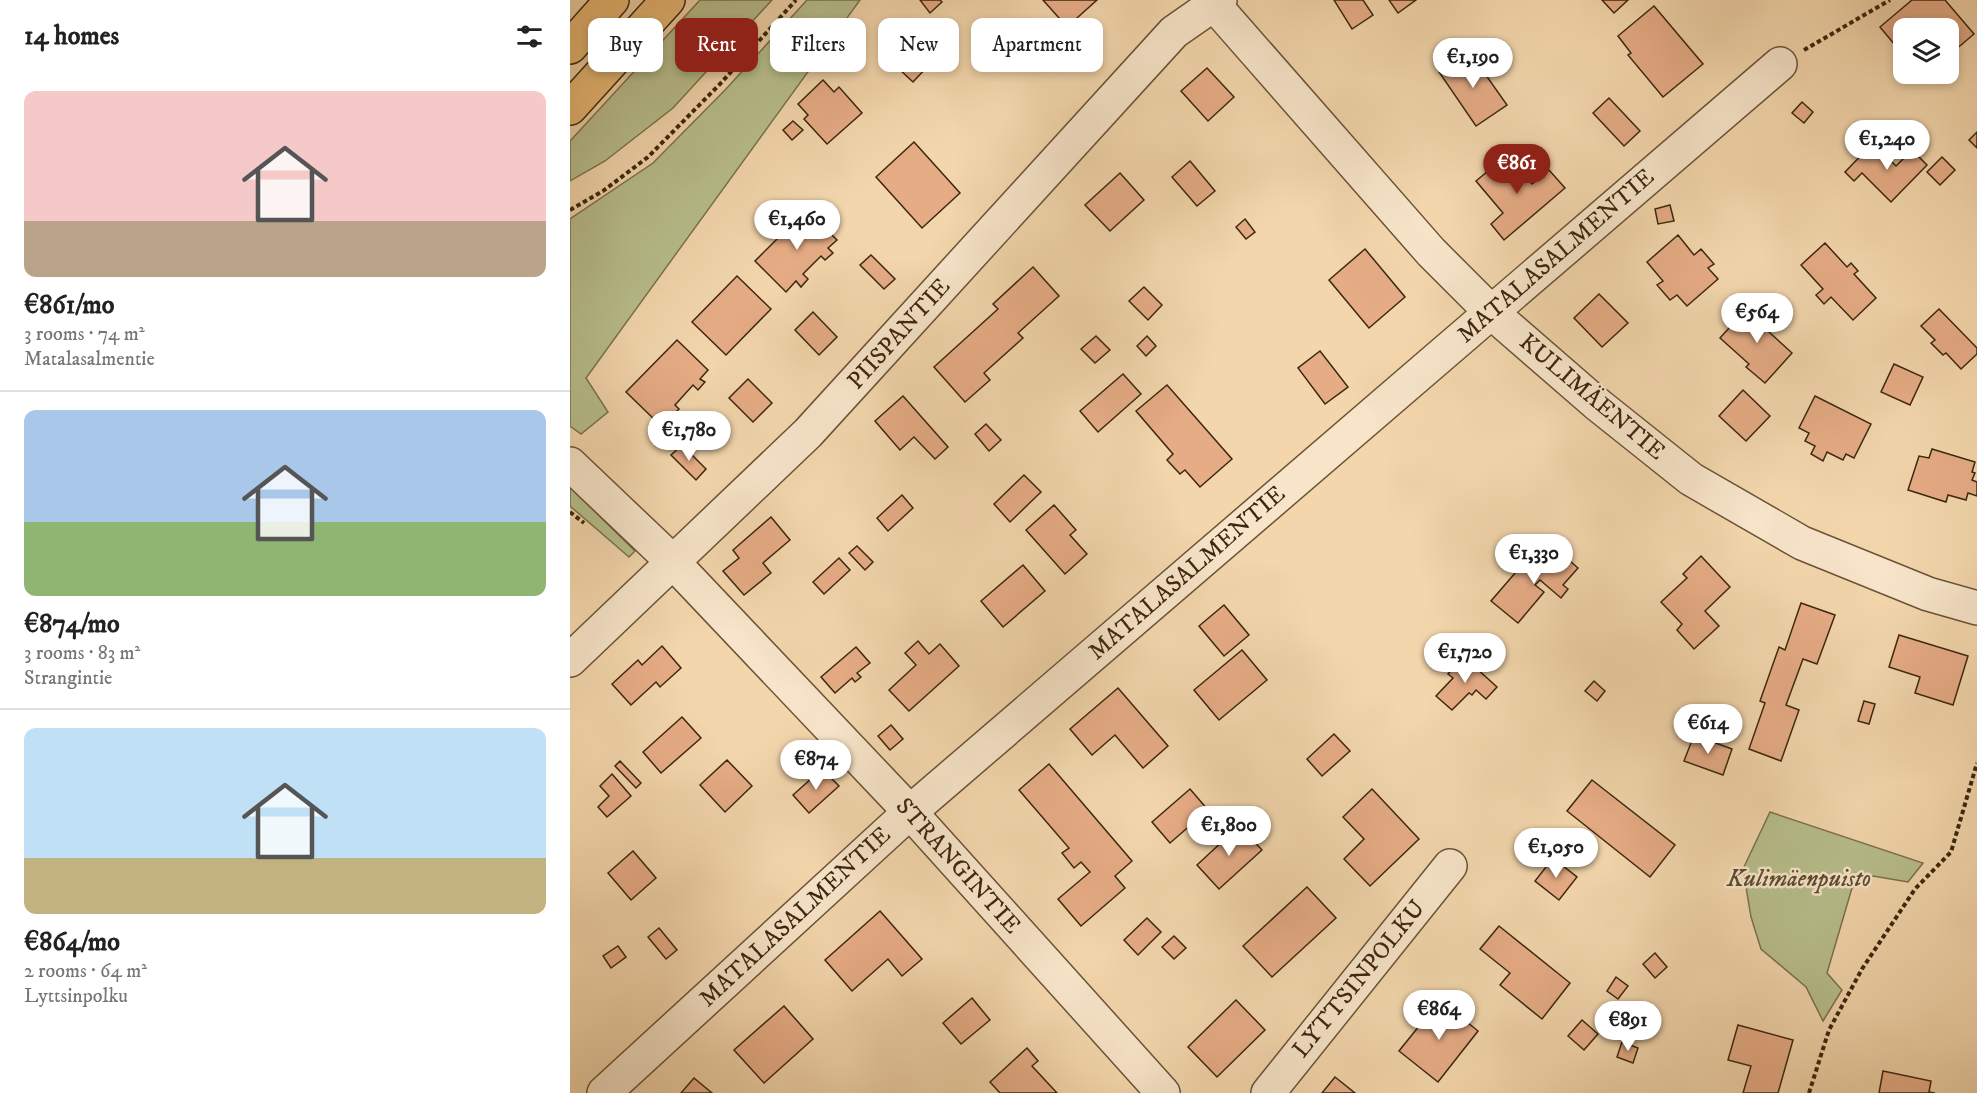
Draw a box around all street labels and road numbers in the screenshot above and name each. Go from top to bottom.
street label: MATALASALMENTIE [1451,162,1661,350]
street label: PIISPANTIE [841,272,957,396]
street label: KULIMÄENTIE [1513,327,1671,467]
street label: MATALASALMENTIE [1082,479,1292,667]
street label: STRANGINTIE [889,792,1027,940]
street label: MATALASALMENTIE [693,820,897,1014]
street label: LYTTSINPOLKU [1286,894,1432,1064]

